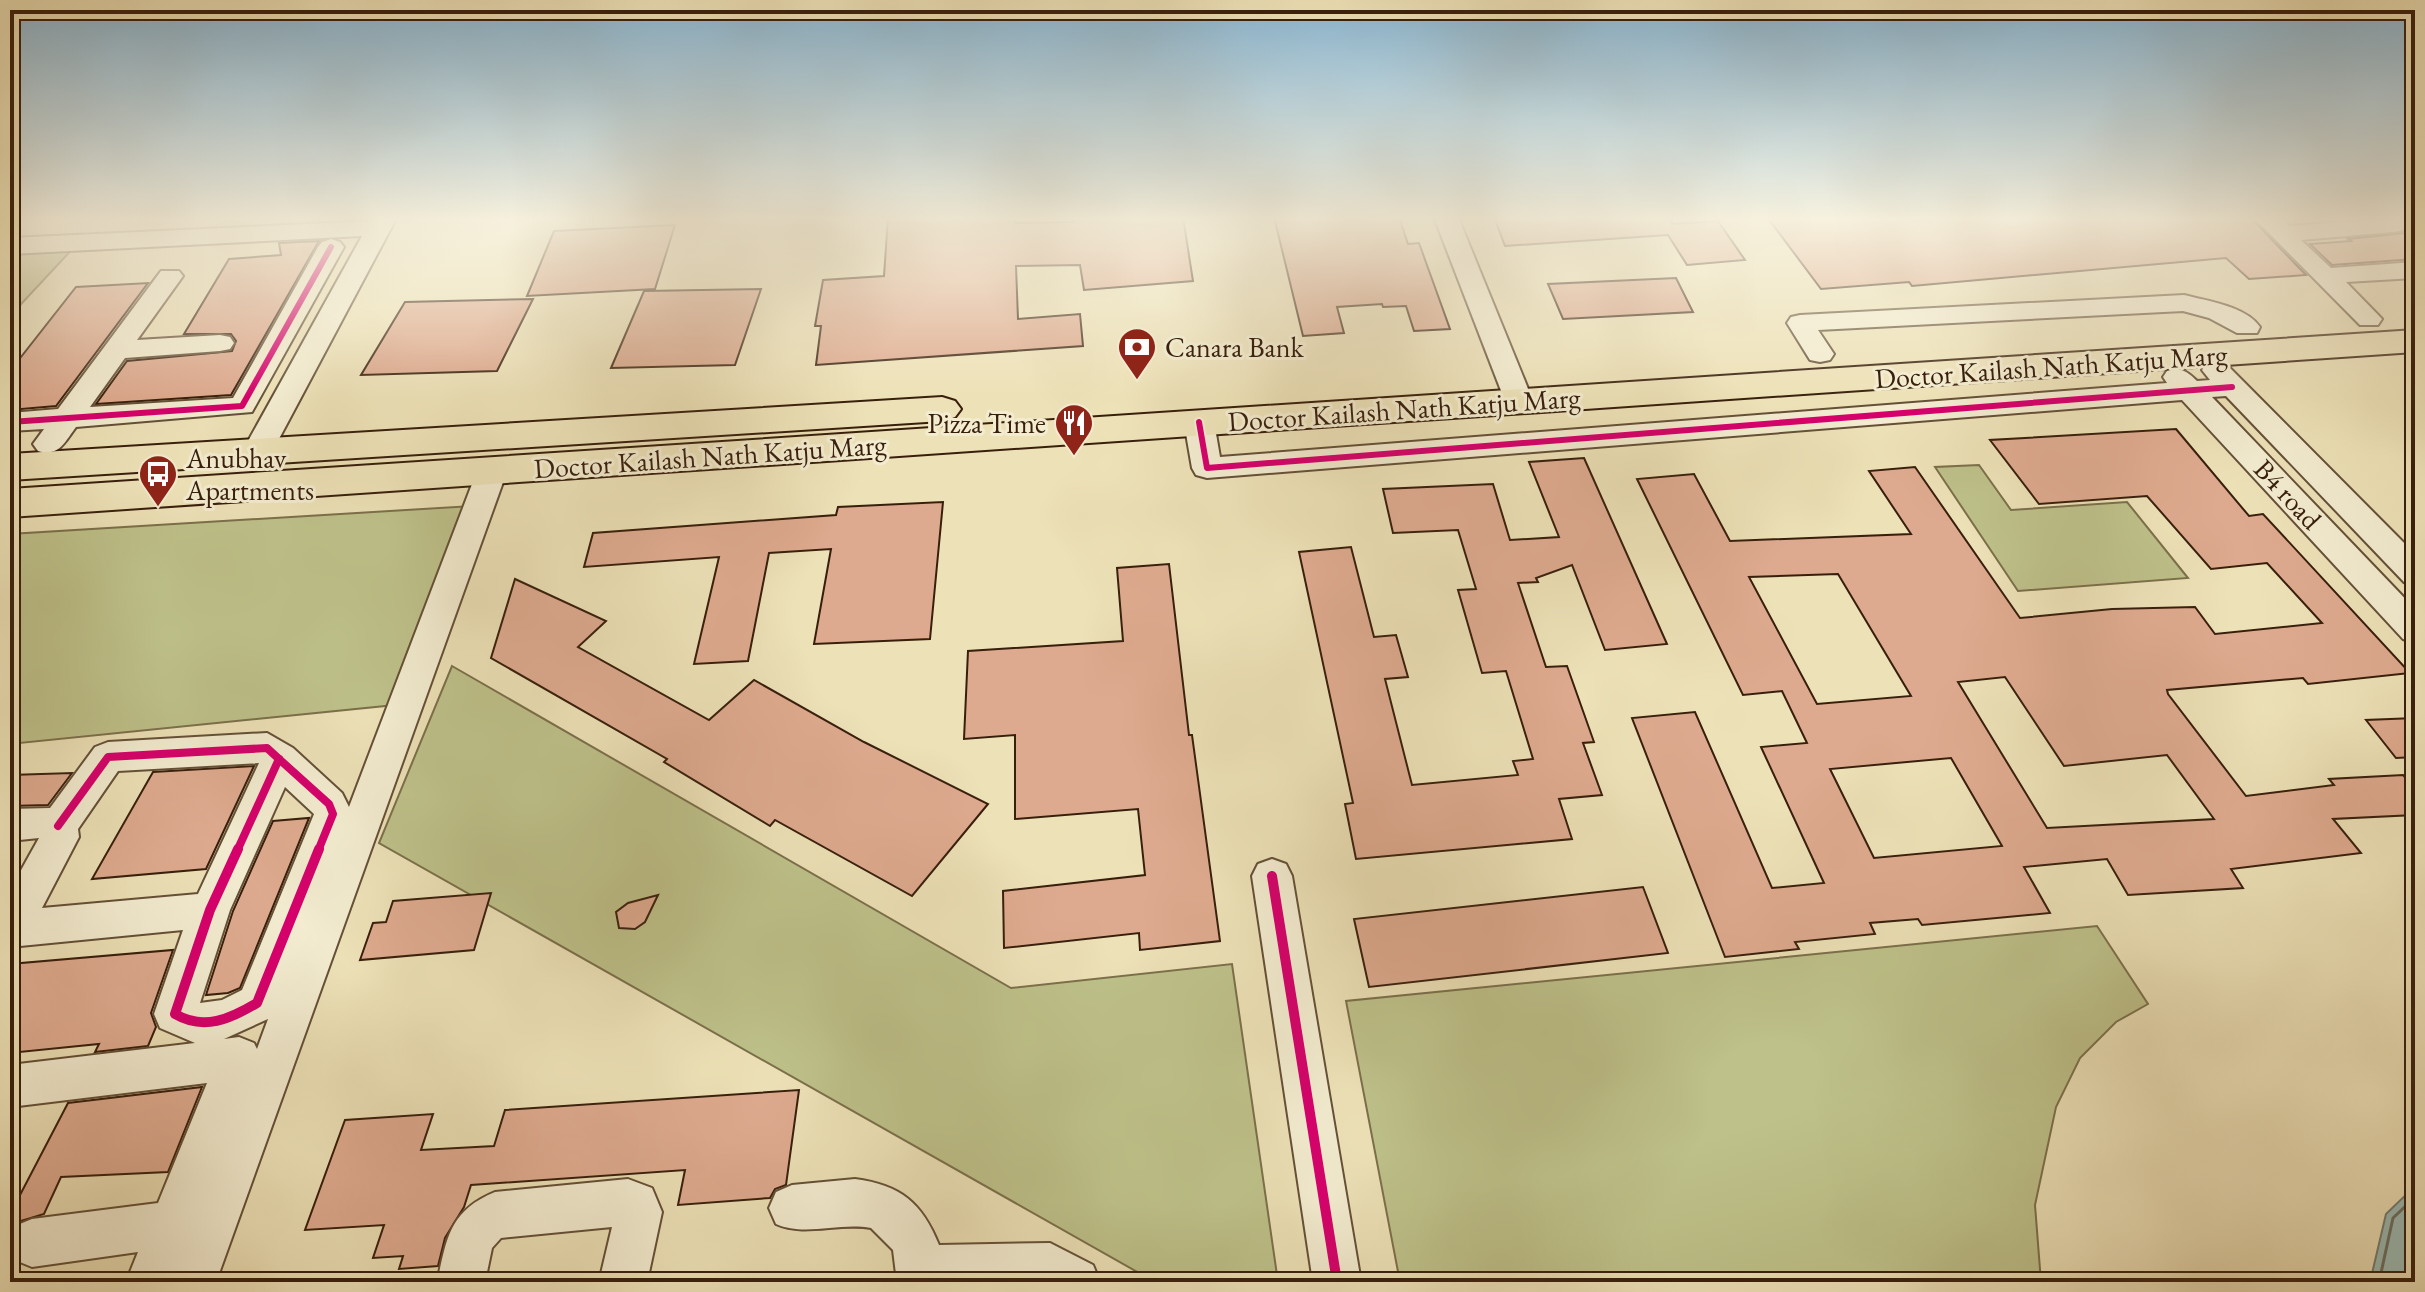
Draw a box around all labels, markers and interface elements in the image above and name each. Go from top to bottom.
bank icon: Canara Bank [1116,326,1158,381]
place label: Canara Bank [1165,329,1305,365]
street label: Doctor Kailash Nath Katju Marg [1874,336,2229,396]
street label: Doctor Kailash Nath Katju Marg [1227,379,1582,439]
restaurant icon: Pizza Time [1053,402,1095,457]
place label: Pizza Time [927,405,1046,441]
street label: Doctor Kailash Nath Katju Marg [533,426,888,486]
place label: Anubhav Apartments [185,440,314,508]
street label: B4 road [2246,451,2330,537]
bus stop icon: Anubhav Apartments [137,453,179,508]

